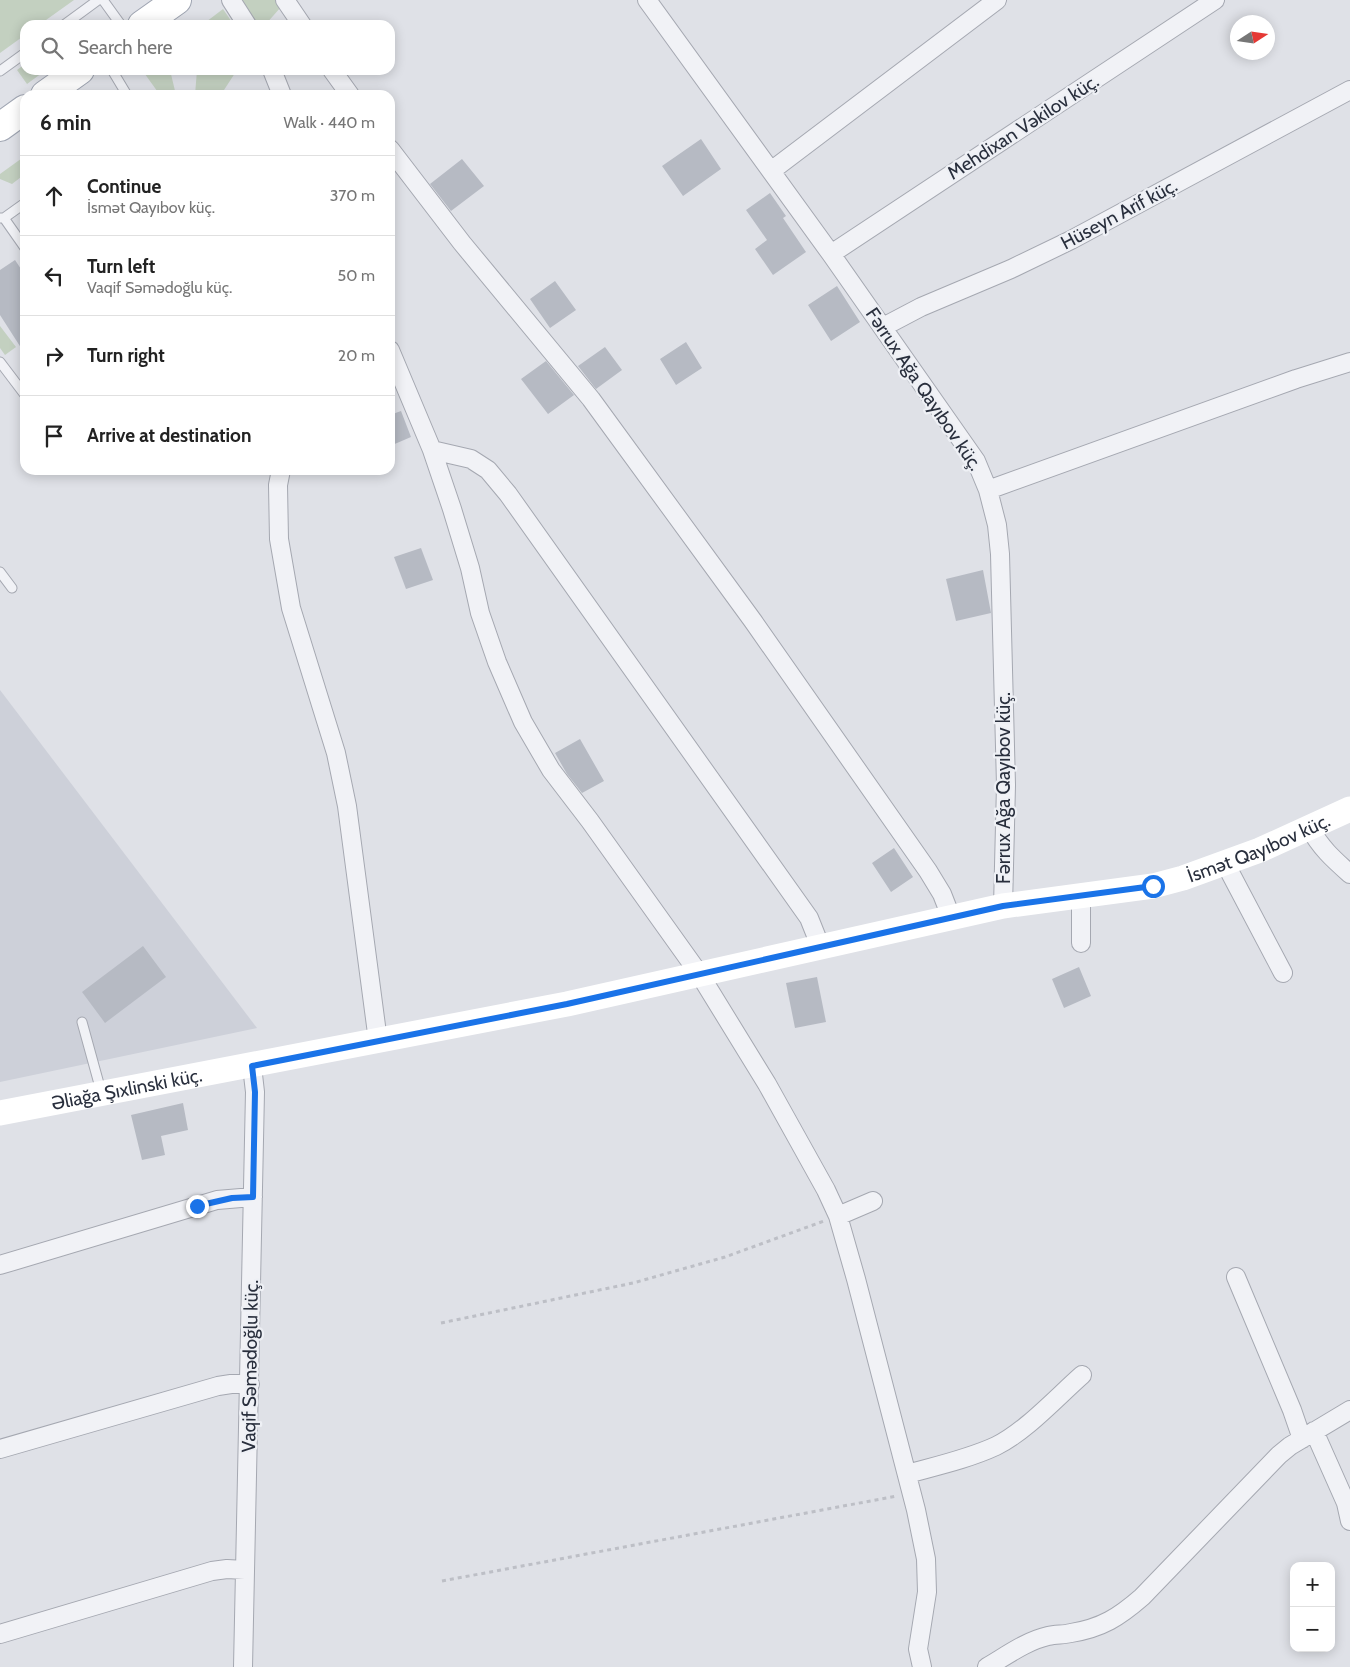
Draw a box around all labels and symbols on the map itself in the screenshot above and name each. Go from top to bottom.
north arrow [1230,15,1275,60]
street label: Mehdixan Vəkilov küç. [943,69,1103,185]
street label: Hüseyn Arif küç. [1057,174,1181,254]
street label: Fərrux Ağa Qayıbov küç. [861,303,987,475]
street label: Fərrux Ağa Qayıbov küç. [992,692,1015,884]
street label: İsmət Qayıbov küç. [1184,808,1334,887]
route start [1142,875,1165,898]
street label: Əliağa Şıxlinski küç. [49,1063,204,1114]
route end [186,1195,209,1218]
street label: Vaqif Səmədoğlu küç. [237,1280,263,1452]

